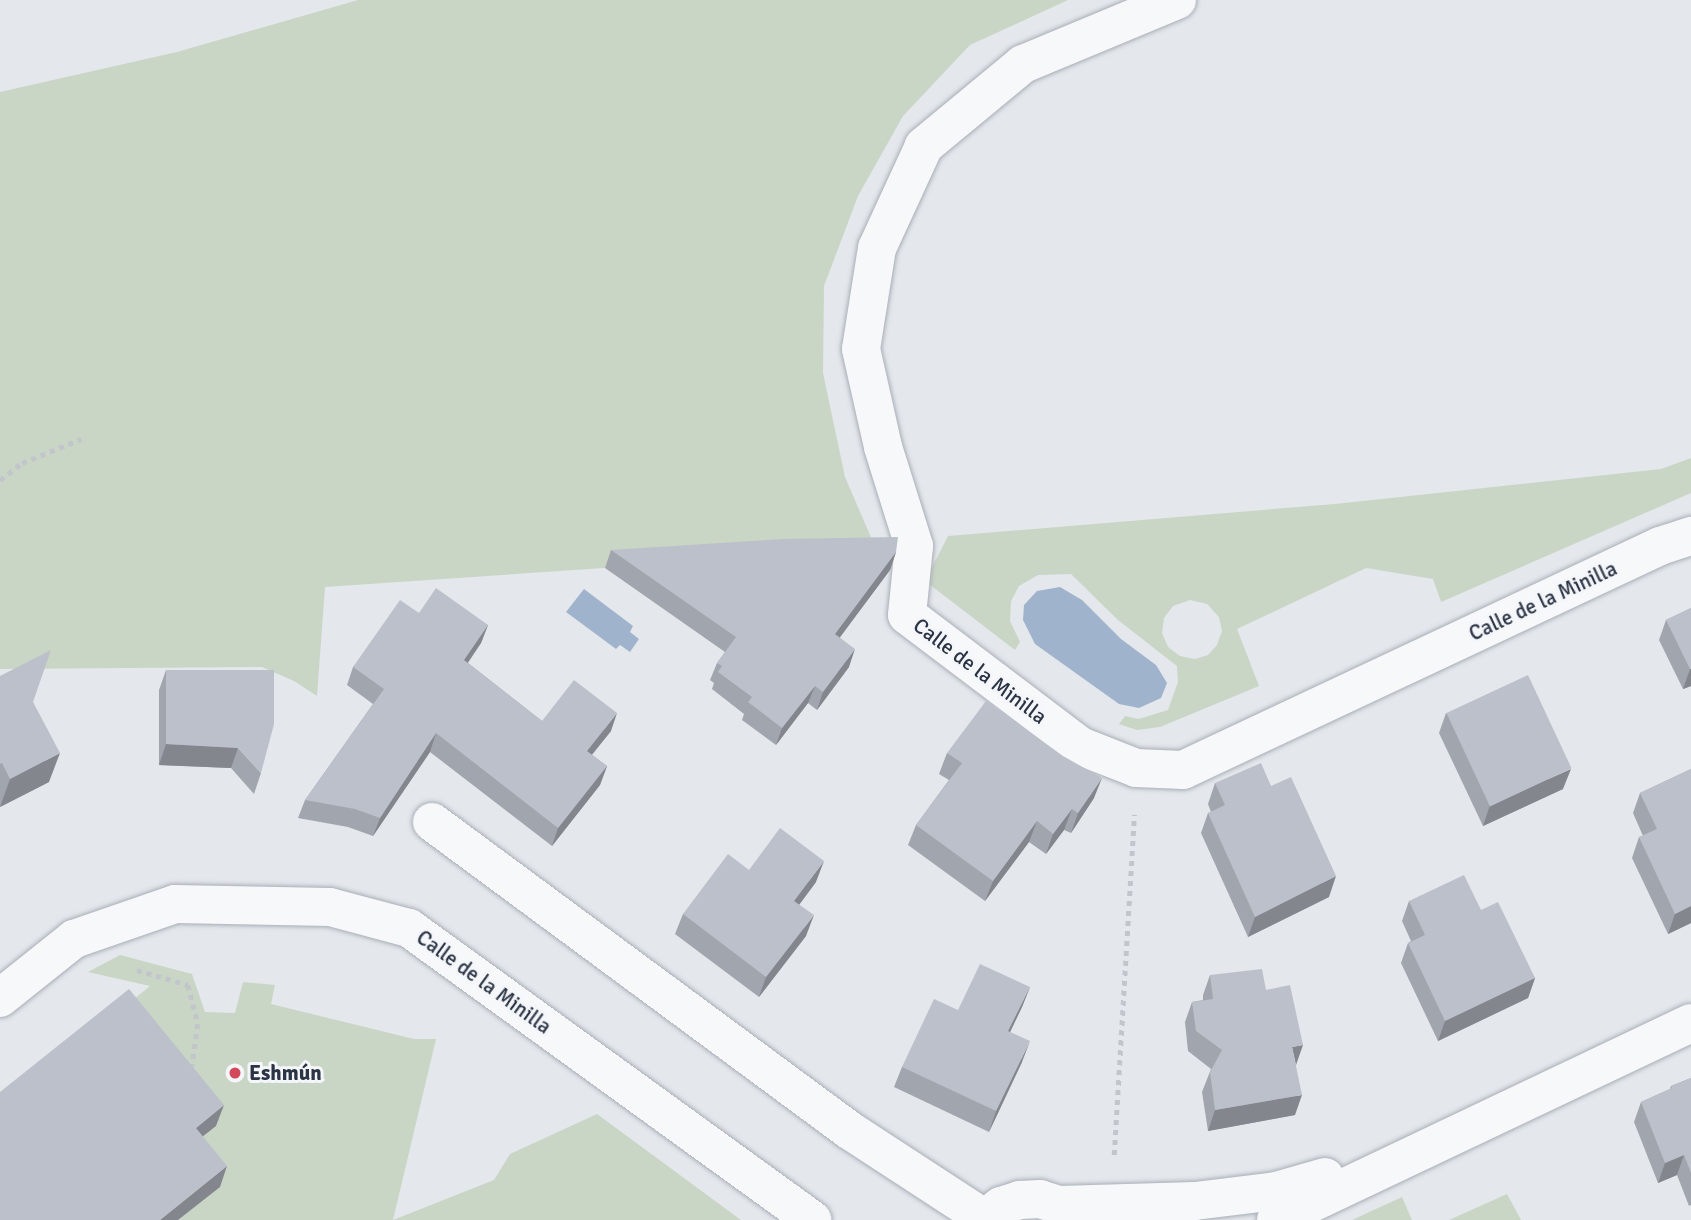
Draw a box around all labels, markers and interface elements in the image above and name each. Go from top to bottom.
street label: Calle de la Minilla [1465,556,1621,646]
street label: Calle de la Minilla [908,613,1052,729]
street label: Calle de la Minilla [412,925,556,1039]
place label: Eshmún [249,1060,322,1086]
marker: Eshmún [227,1065,243,1081]

